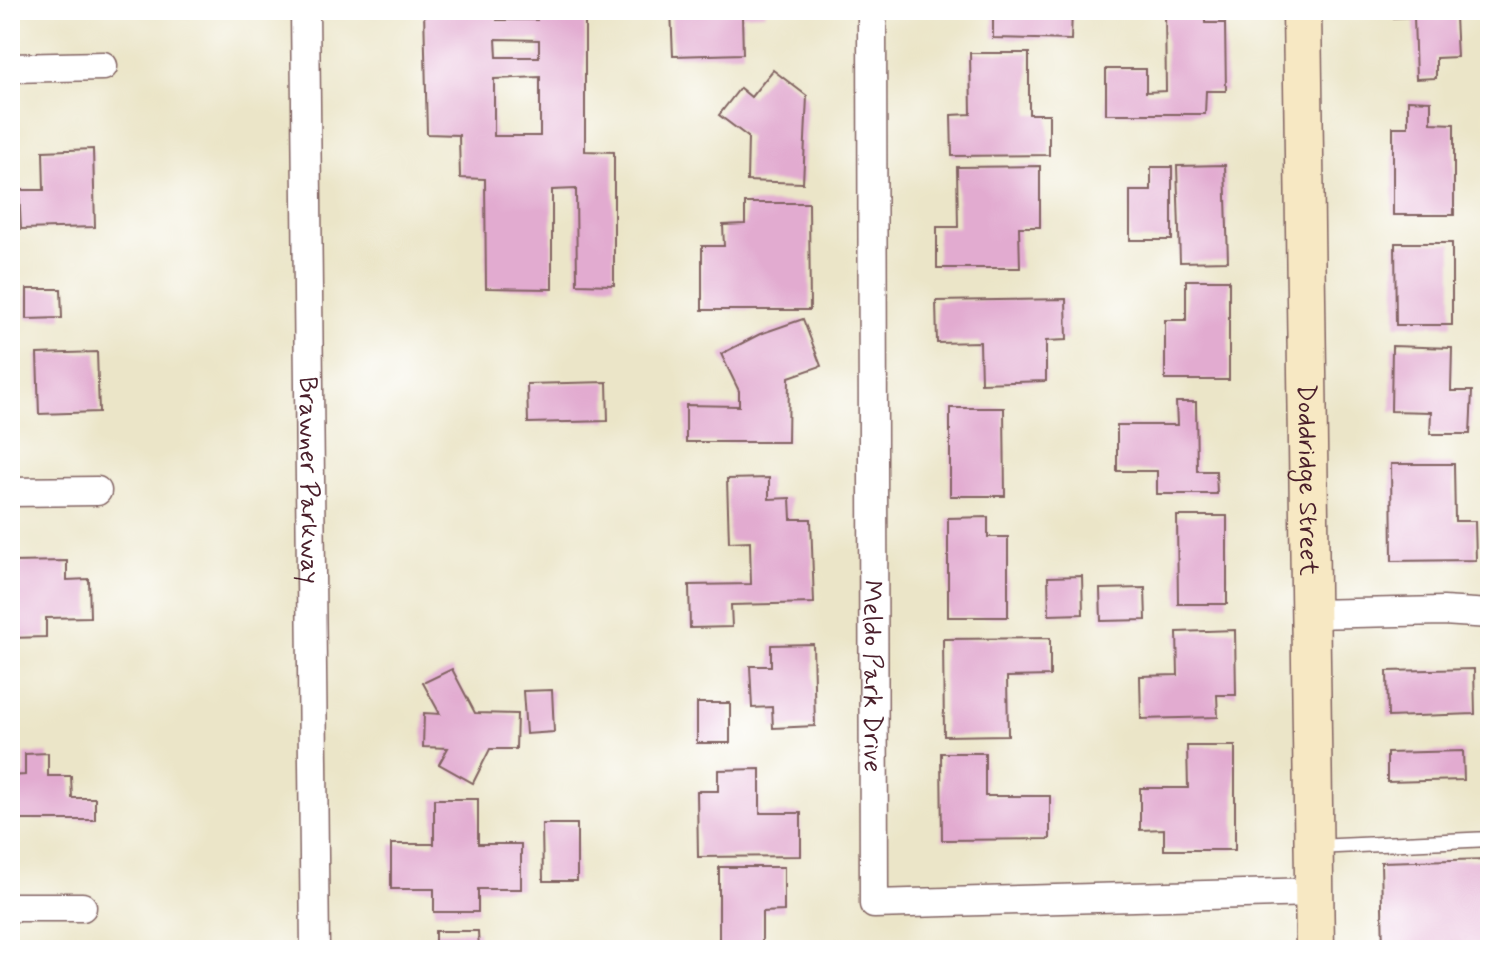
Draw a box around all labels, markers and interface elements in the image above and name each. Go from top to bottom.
street label: Brawner Parkway [290,376,326,584]
street label: Doddridge Street [1287,384,1325,576]
street label: Meldo Park Drive [854,580,889,772]

